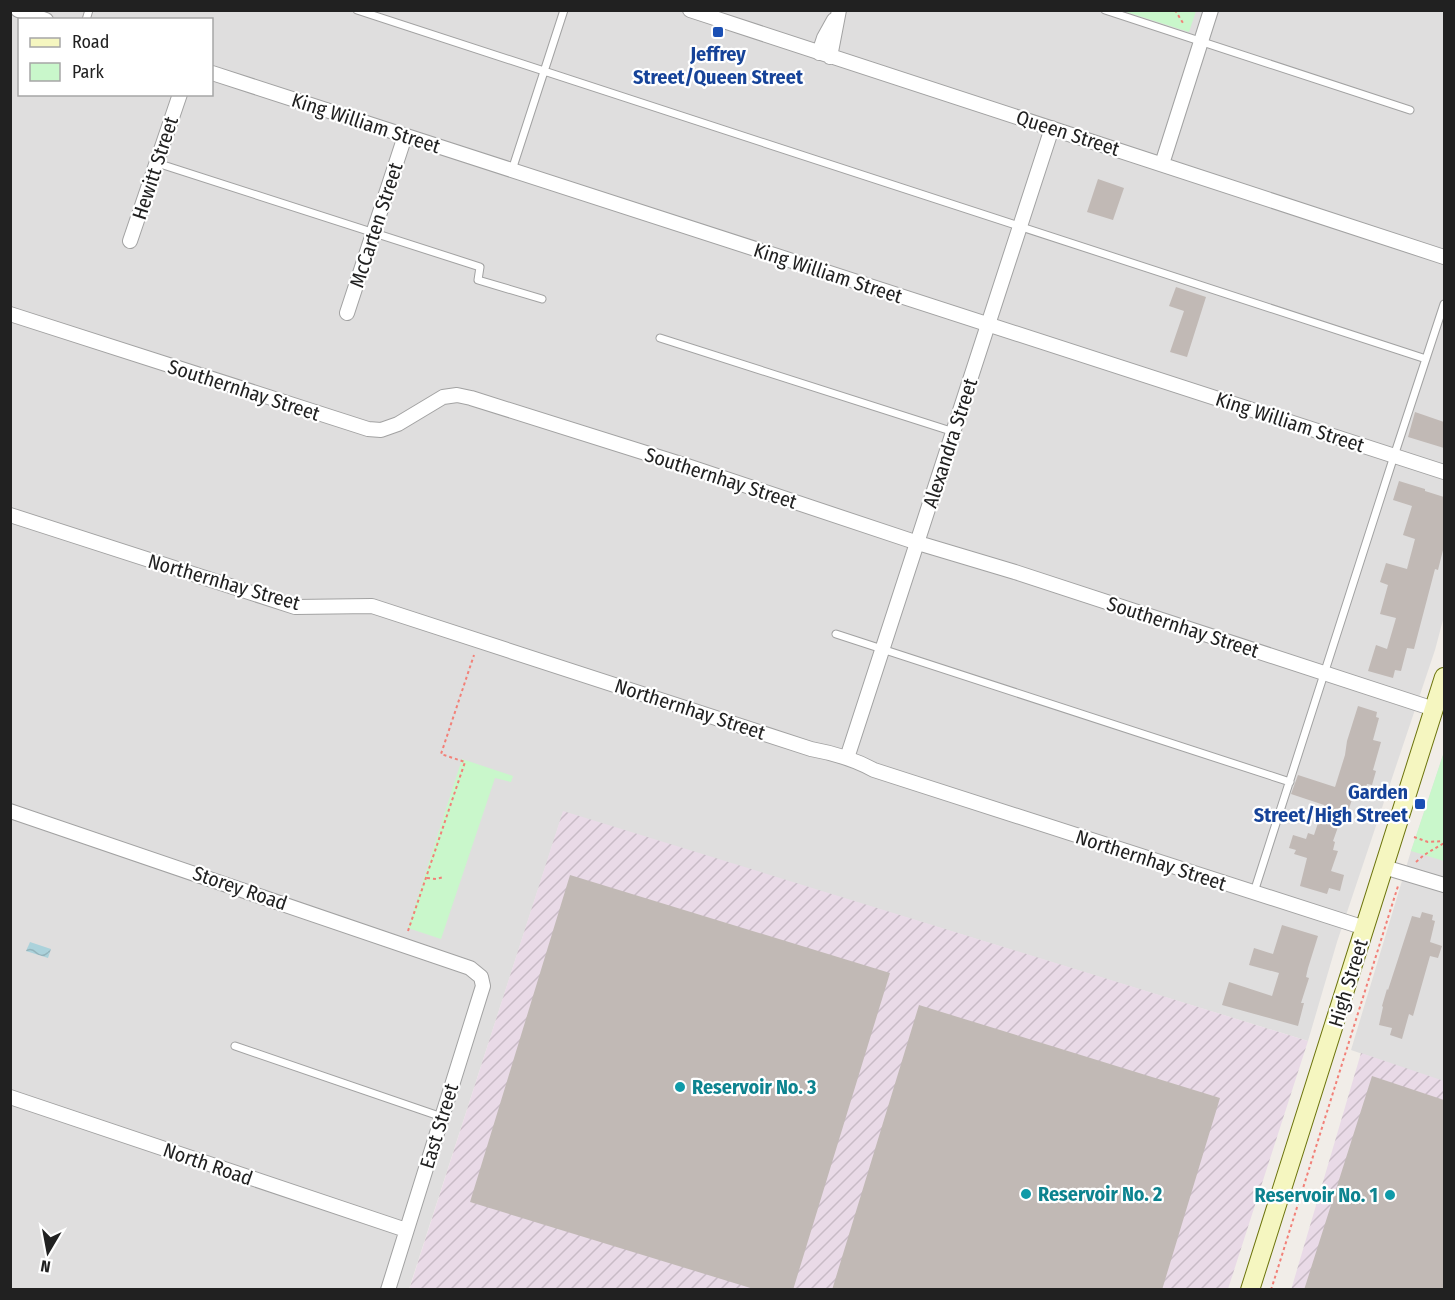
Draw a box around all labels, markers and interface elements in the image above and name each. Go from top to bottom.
legend [18,18,213,96]
marker: Jeffrey Street/Queen Street [711,25,725,39]
text: Road [72,31,109,53]
place label: Jeffrey Street/Queen Street [633,42,804,89]
text: Park [72,61,105,83]
street label: King William Street [289,88,444,158]
street label: Queen Street [1013,105,1123,161]
street label: Hewitt Street [127,113,183,223]
street label: McCarten Street [344,159,408,291]
street label: King William Street [751,238,906,308]
street label: Southernhay Street [165,354,323,426]
street label: Alexandra Street [918,375,982,511]
street label: King William Street [1213,387,1368,457]
street label: Southernhay Street [642,442,800,514]
street label: Northernhay Street [145,549,303,615]
street label: Southernhay Street [1104,591,1262,663]
street label: Northernhay Street [612,673,769,745]
place label: Garden Street/High Street [1254,780,1409,827]
marker: Garden Street/High Street [1413,797,1427,811]
street label: Northernhay Street [1073,824,1230,896]
street label: Storey Road [190,861,290,915]
street label: High Street [1323,936,1373,1030]
place label: Reservoir No. 3 [692,1075,817,1099]
street label: East Street [415,1080,463,1171]
marker: Reservoir No. 3 [673,1080,687,1094]
street label: North Road [160,1138,256,1190]
place label: Reservoir No. 2 [1038,1182,1162,1206]
place label: Reservoir No. 1 [1254,1183,1378,1207]
marker: Reservoir No. 2 [1019,1187,1033,1201]
marker: Reservoir No. 1 [1383,1188,1397,1202]
north arrow [18,1222,78,1282]
text: N [39,1256,52,1276]

